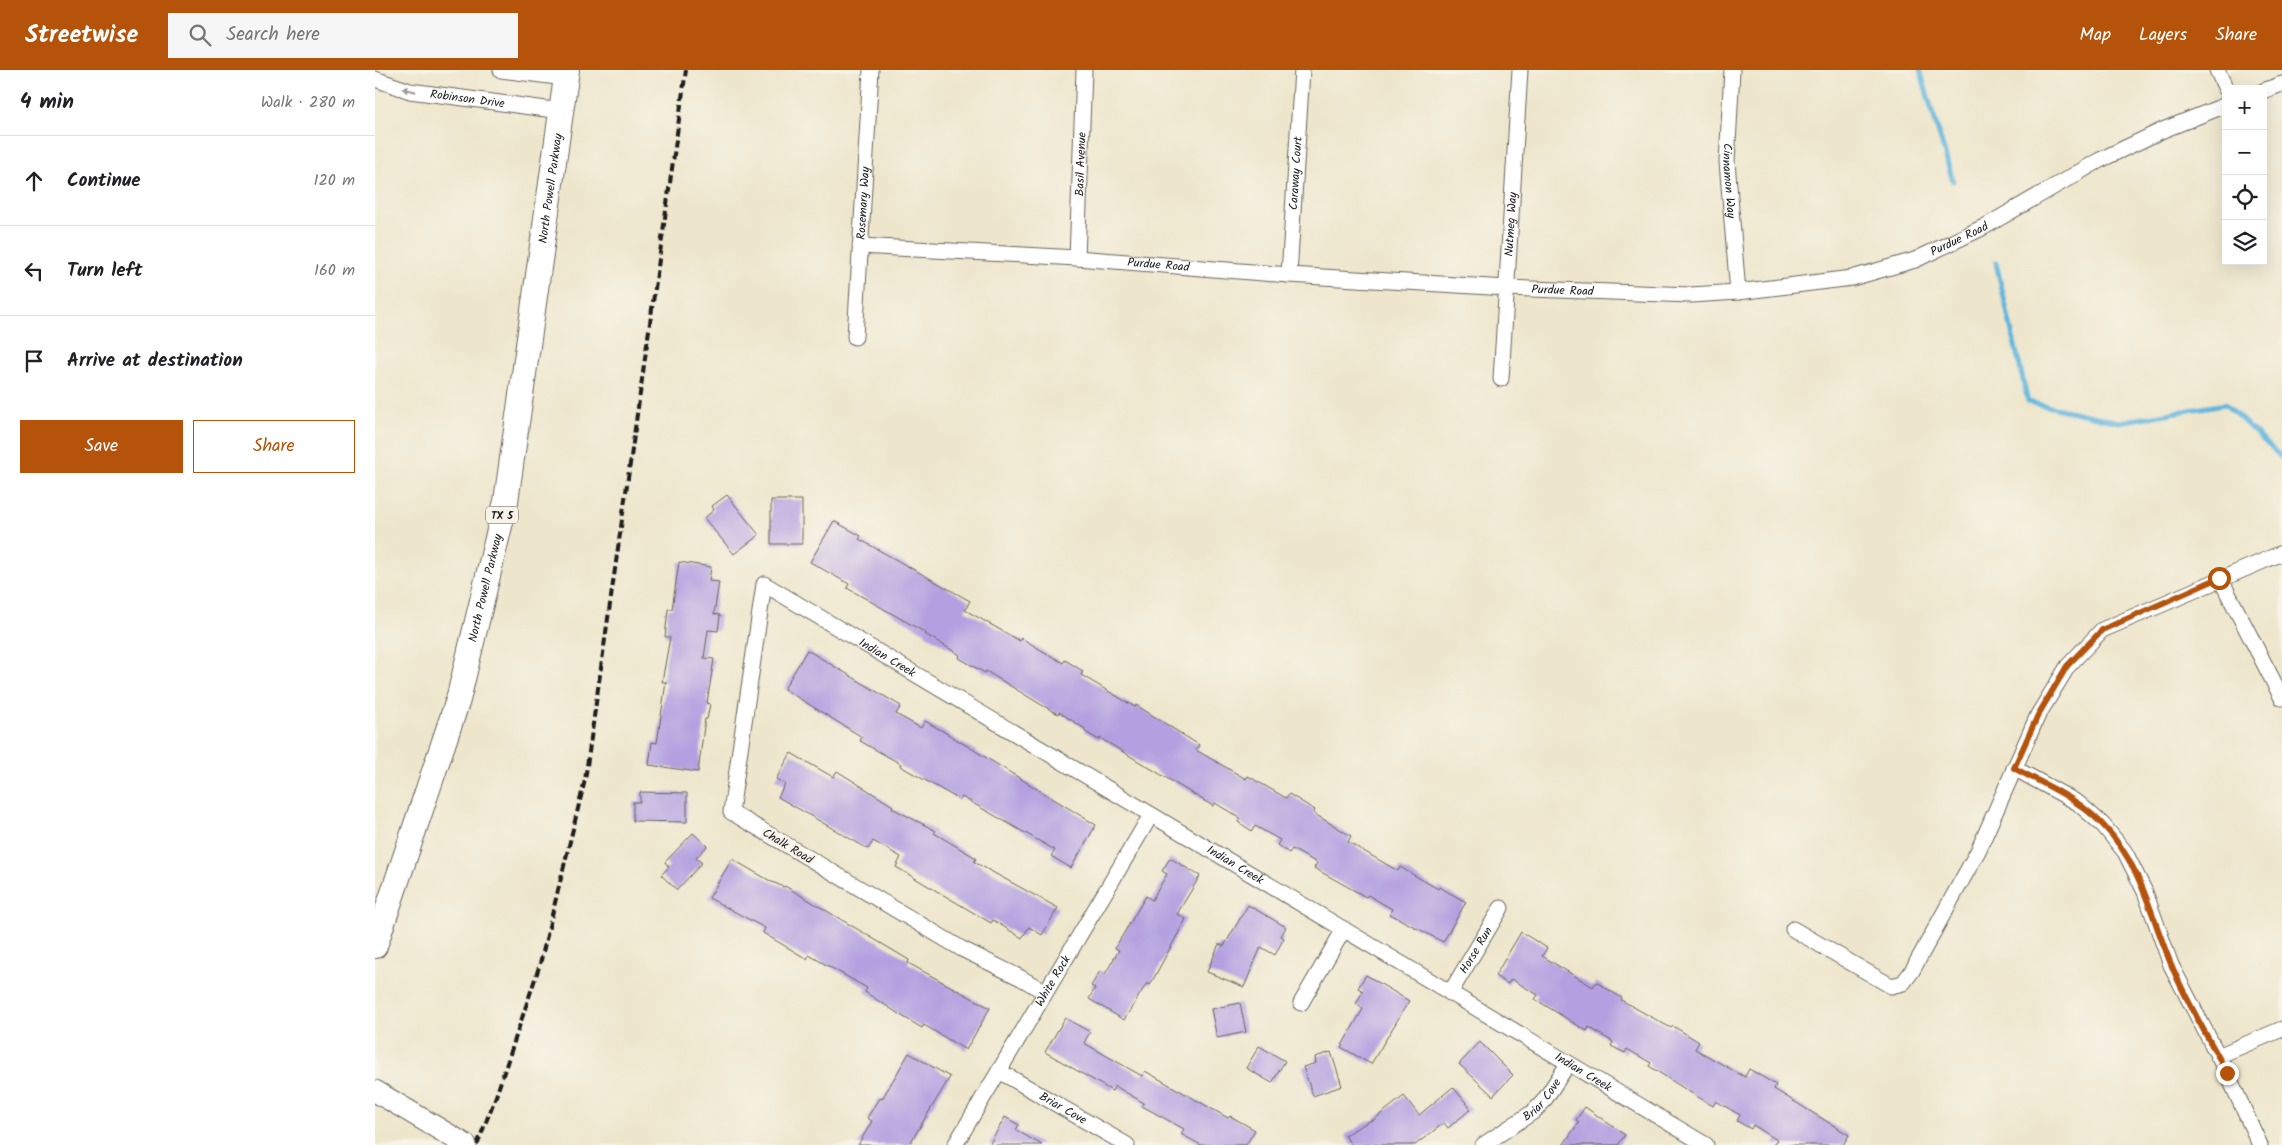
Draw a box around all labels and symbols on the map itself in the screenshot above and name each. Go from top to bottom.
street label: Robinson Drive [429,85,506,114]
one-way arrow [401,86,416,94]
street label: Basil Avenue [1070,131,1092,197]
street label: North Powell Parkway [534,132,568,245]
street label: Caraway Court [1284,136,1308,211]
street label: Cinnamon Way [1717,143,1741,220]
street label: Rosemary Way [852,166,875,240]
street label: Nutmeg Way [1500,191,1523,257]
street label: Purdue Road [1927,217,1993,261]
street label: Purdue Road [1127,253,1191,277]
street label: Purdue Road [1531,280,1595,301]
road number: TX 5 [486,506,518,524]
street label: North Powell Parkway [463,532,508,644]
route start [2208,567,2231,590]
street label: Indian Creek [855,633,920,682]
street label: Chalk Road [759,824,818,870]
street label: Indian Creek [1203,841,1267,890]
street label: Horse Run [1455,923,1498,978]
street label: White Rock [1030,951,1076,1010]
street label: Indian Creek [1551,1048,1615,1097]
route end [2216,1062,2239,1085]
street label: Briar Cove [1519,1074,1567,1126]
street label: Briar Cove [1036,1087,1091,1130]

